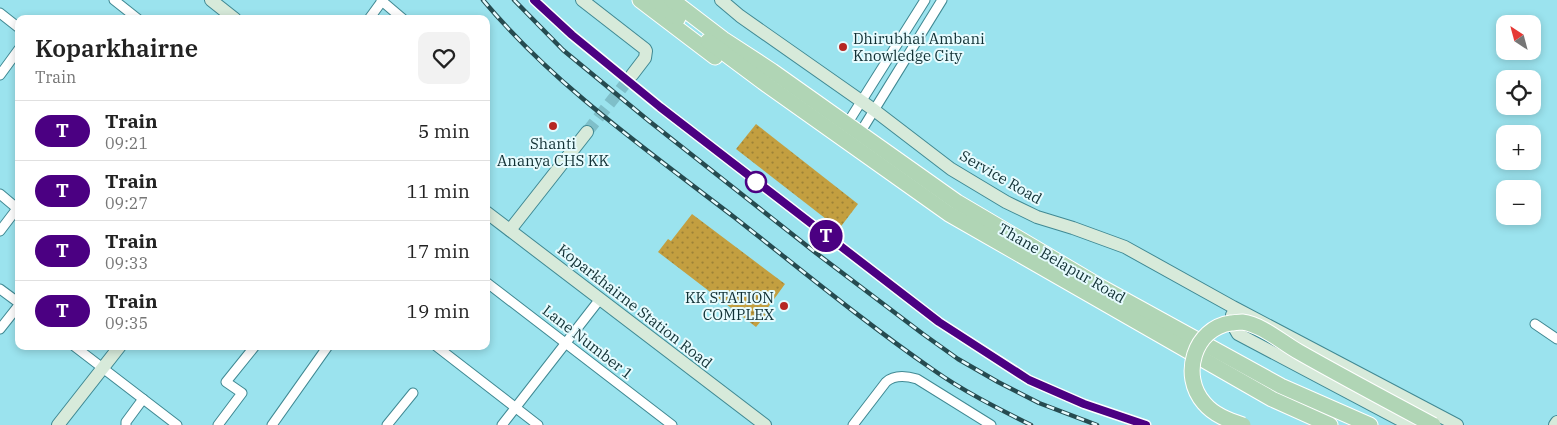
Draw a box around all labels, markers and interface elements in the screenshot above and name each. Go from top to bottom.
north arrow [1496,15,1541,60]
map controls [1496,15,1541,225]
place label: Dhirubhai Ambani Knowledge City [853,29,985,65]
text: Koparkhairne [35,32,198,64]
button: heart [418,32,470,84]
marker: Dhirubhai Ambani Knowledge City [837,41,849,53]
text: Train [35,67,76,87]
button: locate [1496,70,1541,115]
text: Train [105,109,157,133]
text: T [56,119,69,142]
text: 5 min [418,119,470,143]
marker: Shanti Ananya CHS KK [547,120,559,132]
button: + [1496,125,1541,170]
text: 09:21 [105,133,148,153]
place label: Shanti Ananya CHS KK [497,134,609,170]
street label: Service Road [957,146,1045,208]
text: Train [105,169,157,193]
unlabelled marker [745,171,767,193]
text: T [56,179,69,202]
text: 11 min [407,179,470,203]
button: − [1496,180,1541,225]
text: 09:27 [105,193,148,213]
street label: Thane Belapur Road [995,219,1129,307]
line badge: T [810,220,842,252]
text: T [820,224,832,247]
text: Train [105,229,157,253]
text: T [56,239,69,262]
text: 17 min [407,239,470,263]
street label: Koparkhairne Station Road [554,240,716,372]
text: 09:33 [105,253,148,273]
place label: KK STATION COMPLEX [685,288,774,324]
text: Train [105,289,157,313]
text: T [56,299,69,322]
text: 19 min [407,299,470,323]
marker: KK STATION COMPLEX [778,300,790,312]
street label: Lane Number 1 [539,301,637,383]
text: 09:35 [105,313,148,333]

